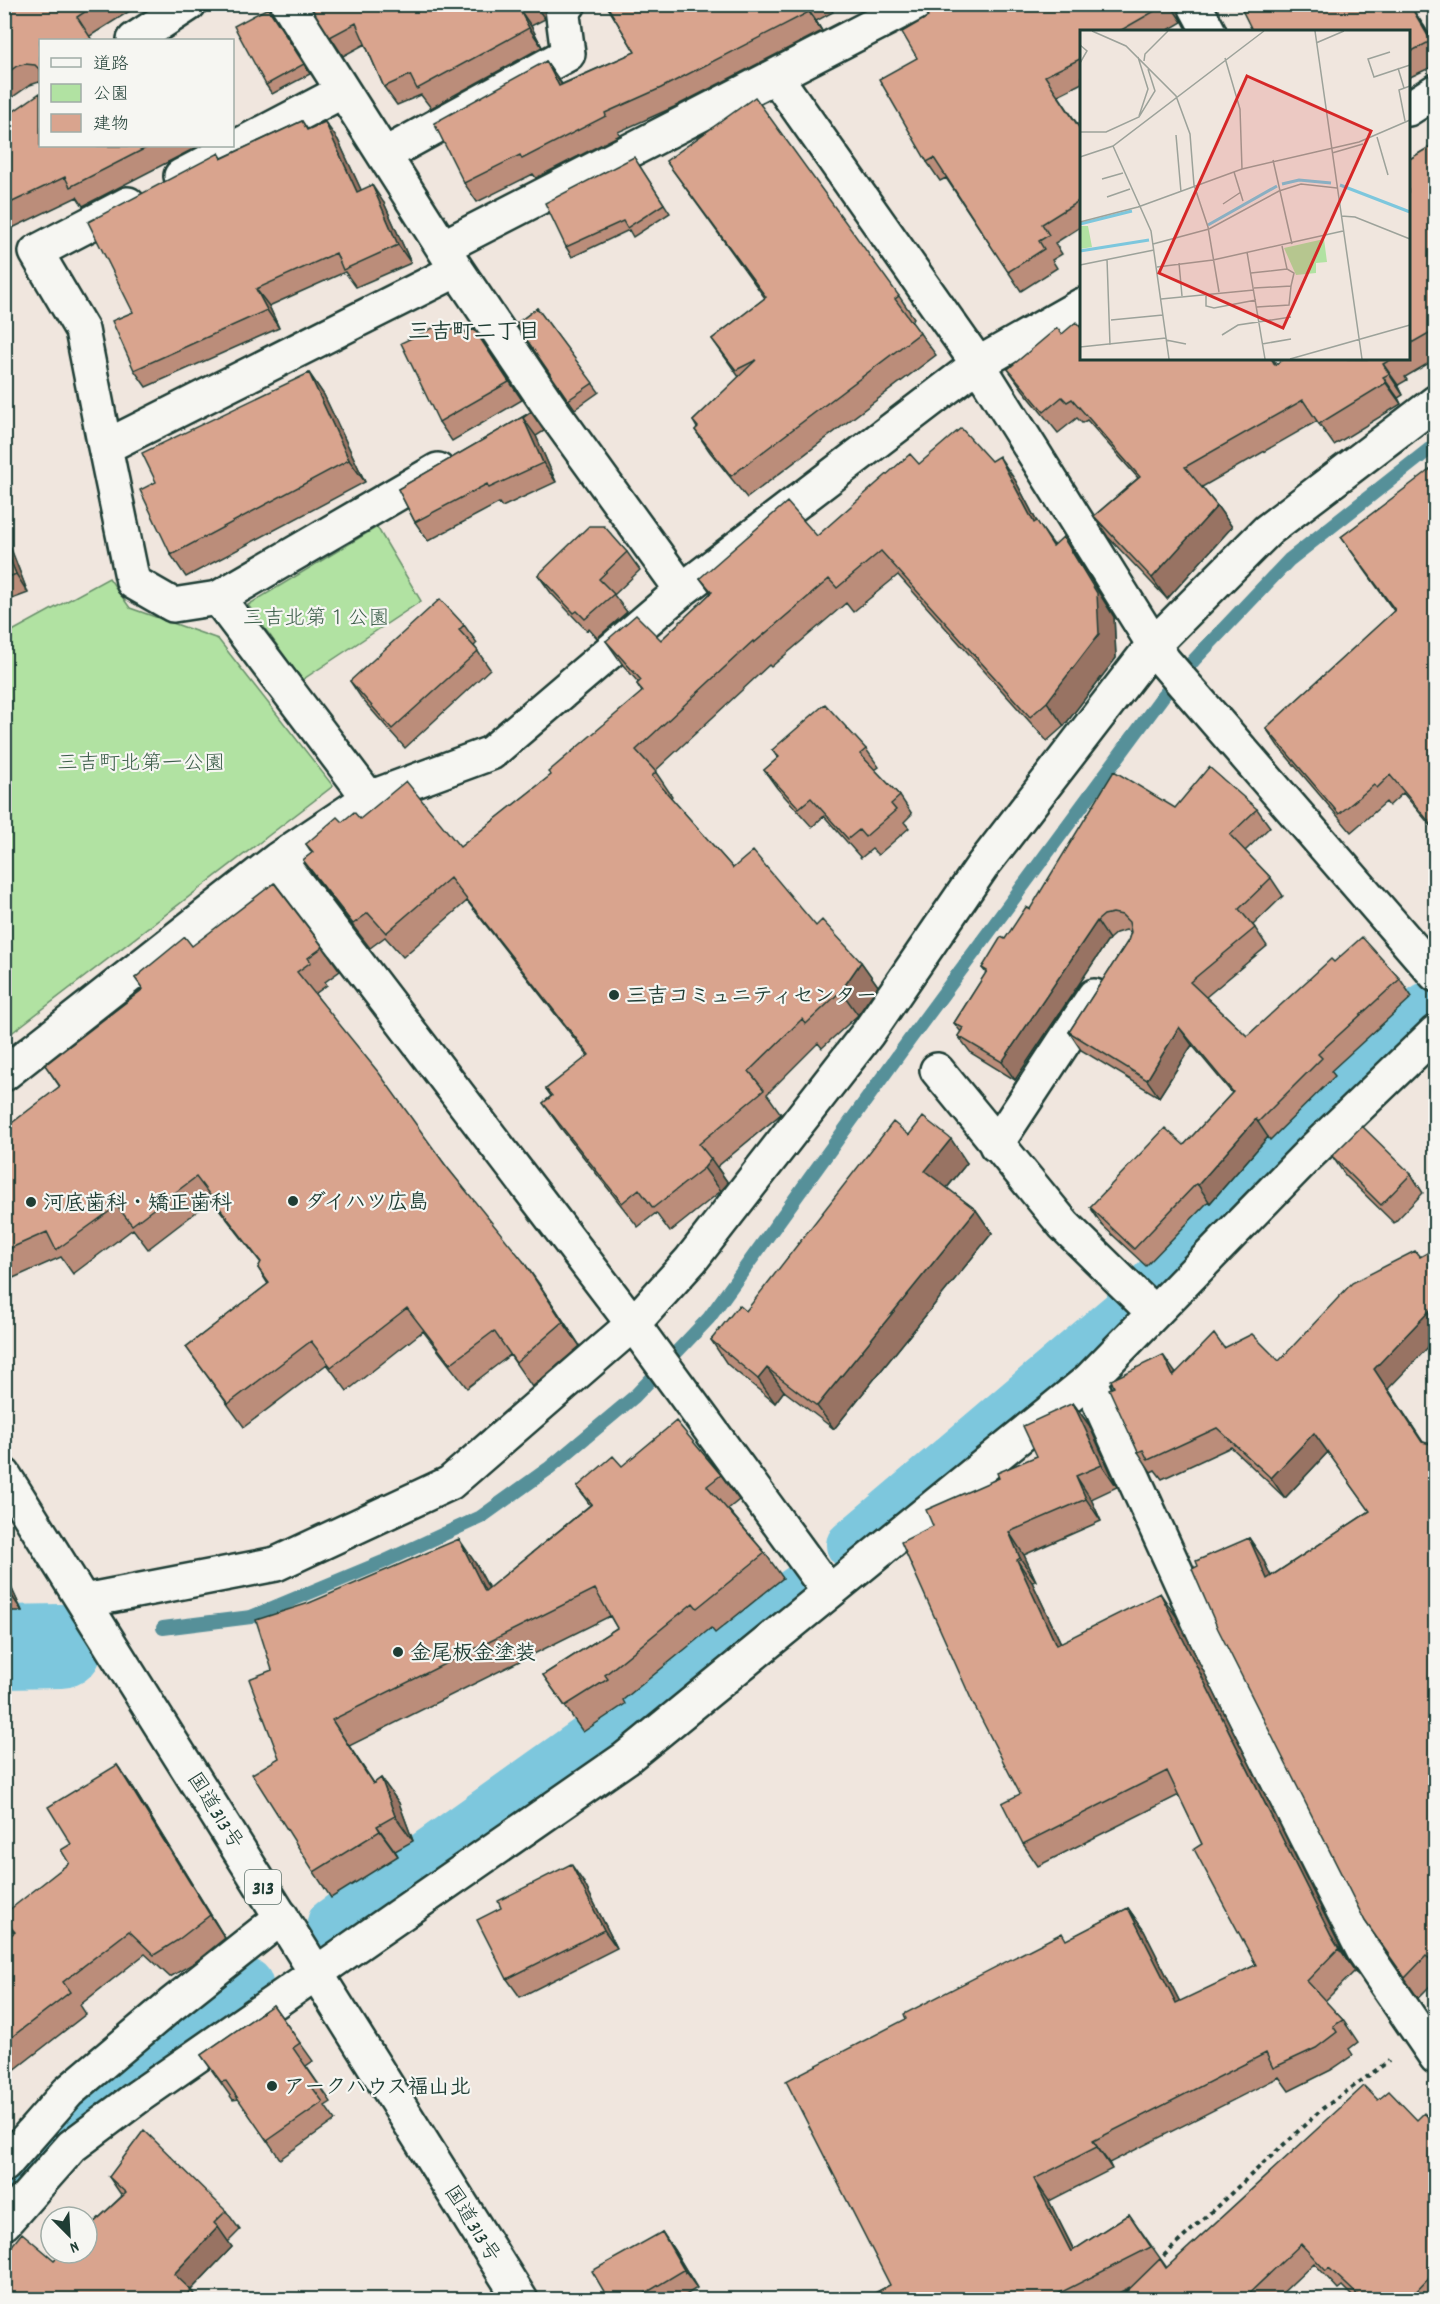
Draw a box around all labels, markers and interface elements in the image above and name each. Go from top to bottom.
inset map [1080,30,1410,360]
legend [39,39,234,147]
text: 道路 [93,53,129,78]
text: 公園 [93,83,129,108]
text: 建物 [93,113,129,138]
district label: 三吉町二丁目 [408,318,540,349]
park label: 三吉北第１公園 [243,605,390,635]
park label: 三吉町北第一公園 [57,750,225,780]
place label: 三吉コミュニティセンター [626,983,877,1013]
marker: 三吉コミュニティセンター [607,988,621,1002]
place label: ダイハツ広島 [305,1189,429,1219]
place label: 河底歯科・矯正歯科 [43,1190,232,1220]
marker: ダイハツ広島 [286,1194,300,1208]
marker: 河底歯科・矯正歯科 [24,1195,38,1209]
place label: 金尾板金塗装 [410,1640,536,1670]
marker: 金尾板金塗装 [391,1645,405,1659]
street label: 国道313号 [178,1767,249,1856]
road number: 313 [245,1870,281,1904]
place label: アークハウス福山北 [284,2074,470,2104]
marker: アークハウス福山北 [265,2079,279,2093]
street label: 国道313号 [435,2180,506,2269]
north arrow [39,2205,99,2265]
text: N [66,2234,82,2259]

